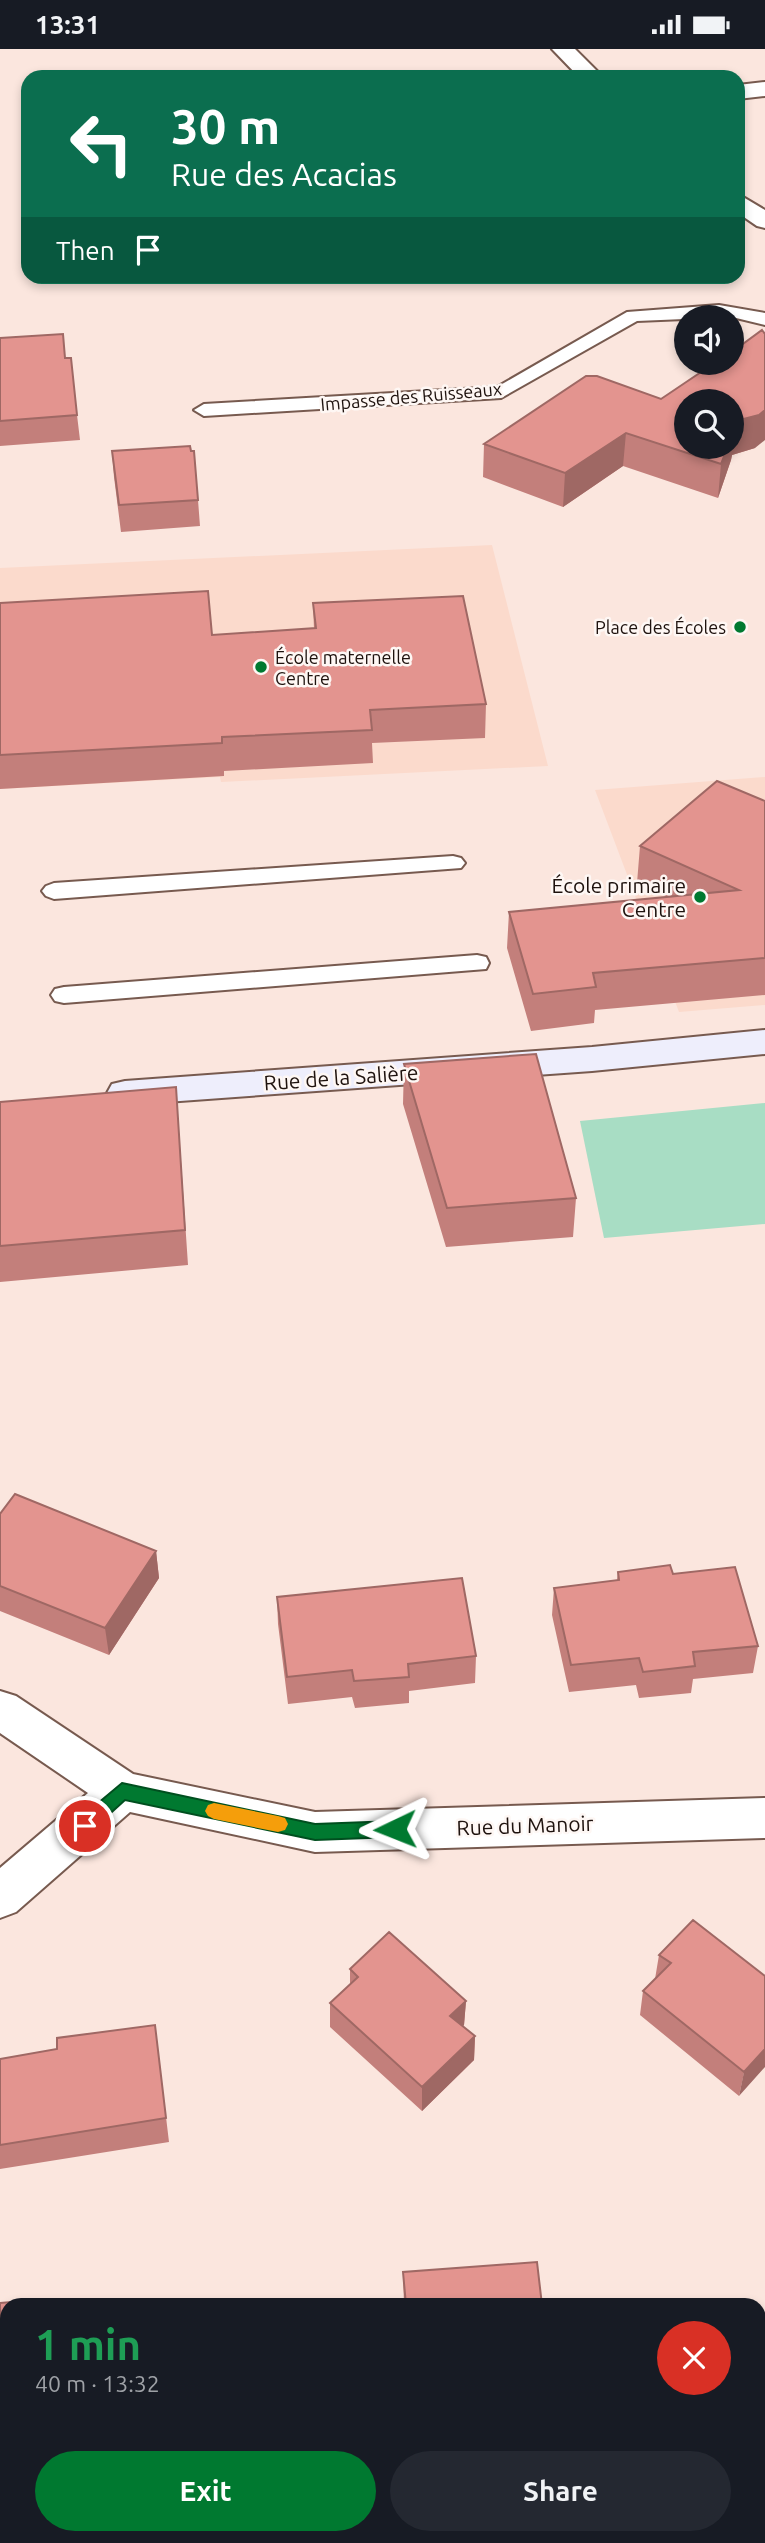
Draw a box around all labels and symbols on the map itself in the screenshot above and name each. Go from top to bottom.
street label: Impasse des Ruisseaux [319,378,503,414]
place label: Place des Écoles [595,616,726,637]
marker: Place des Écoles [732,619,748,635]
place label: École maternelle Centre [275,646,411,688]
marker: École maternelle Centre [253,659,269,675]
place label: École primaire Centre [551,873,686,921]
marker: École primaire Centre [692,889,708,905]
street label: Rue de la Salière [263,1060,419,1094]
position arrow [358,1792,432,1866]
pin [55,1796,115,1856]
street label: Rue du Manoir [456,1811,594,1839]

